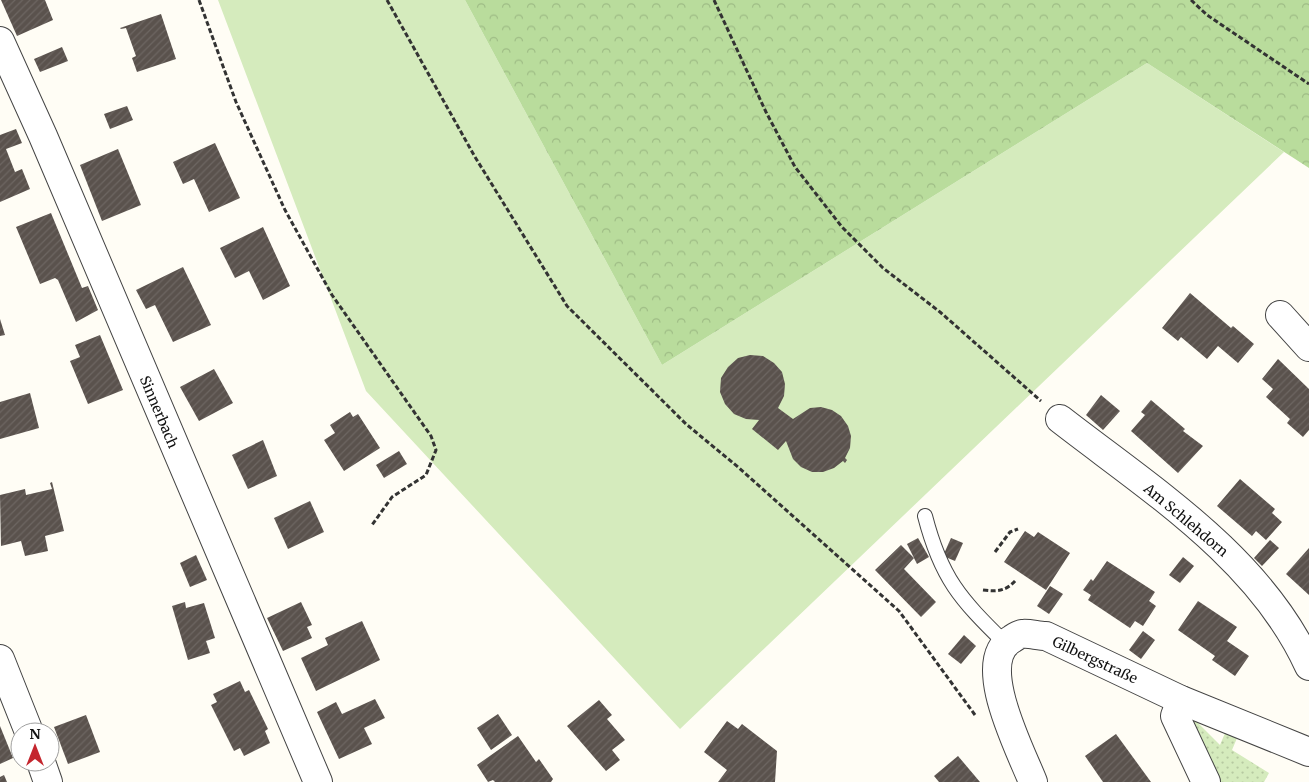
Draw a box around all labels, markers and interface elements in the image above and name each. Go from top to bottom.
street label: Sinnerbach [136,373,182,451]
street label: Am Schlehdorn [1139,479,1232,561]
street label: Gilbergstraße [1050,632,1140,688]
north arrow [10,722,60,772]
text: N [29,725,41,743]

